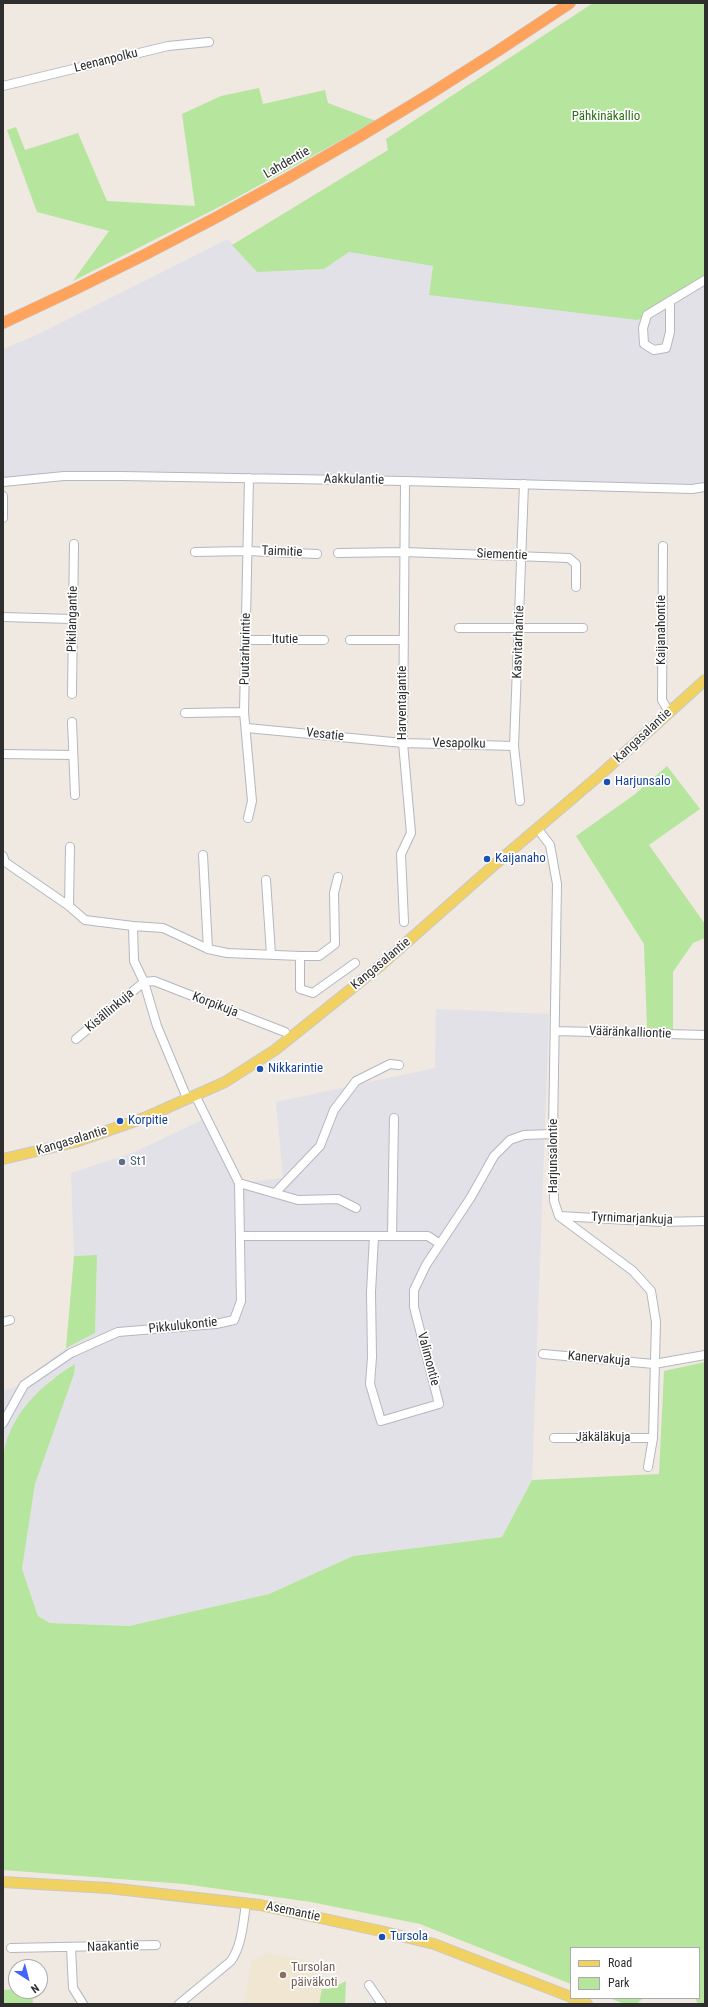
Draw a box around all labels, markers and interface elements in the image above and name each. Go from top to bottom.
street label: Leenanpolku [72,46,140,76]
park label: Pähkinäkallio [572,109,640,125]
street label: Lahdentie [261,144,313,182]
street label: Aakkulantie [324,472,384,488]
street label: Taimitie [261,543,303,561]
street label: Siementie [476,546,528,564]
street label: Pikilangantie [65,586,81,652]
street label: Kaijanahontie [654,595,670,665]
street label: Kasvitarhantie [510,605,528,679]
street label: Puutarhurintie [238,613,254,685]
street label: Itutie [272,632,298,648]
street label: Harventajantie [395,666,411,740]
street label: Kangasalantie [611,705,675,767]
street label: Vesatie [305,725,345,745]
street label: Vesapolku [432,736,486,752]
place label: Harjunsalo [615,774,670,790]
marker: Harjunsalo [602,777,612,787]
place label: Kaijanaho [495,851,546,867]
marker: Kaijanaho [482,854,492,864]
street label: Kangasalantie [348,935,414,993]
street label: Kisällinkuja [82,986,138,1036]
street label: Korpikuja [190,989,240,1021]
street label: Vääränkalliontie [589,1024,671,1042]
place label: Nikkarintie [268,1061,323,1077]
marker: Nikkarintie [255,1064,265,1074]
place label: Korpitie [128,1113,168,1129]
marker: Korpitie [115,1116,125,1126]
street label: Harjunsalontie [546,1119,562,1193]
street label: Kangasalantie [35,1123,109,1159]
place label: St1 [130,1154,147,1170]
marker: St1 [117,1157,127,1167]
street label: Tyrnimarjankuja [591,1210,673,1228]
street label: Pikkulukontie [148,1315,218,1337]
street label: Valimontie [413,1331,443,1387]
street label: Kanervakuja [567,1348,631,1370]
street label: Jäkäläkuja [575,1430,631,1446]
street label: Asemantie [265,1899,321,1925]
place label: Tursola [390,1929,428,1945]
marker: Tursola [377,1932,387,1942]
street label: Naakantie [87,1938,139,1956]
legend [570,1947,700,1999]
text: Road [608,1956,632,1970]
north arrow [8,1959,48,1999]
place label: Tursolan päiväkoti [291,1960,338,1991]
marker: Tursolan päiväkoti [278,1970,288,1980]
text: Park [608,1976,629,1990]
text: N [28,1981,41,1996]

